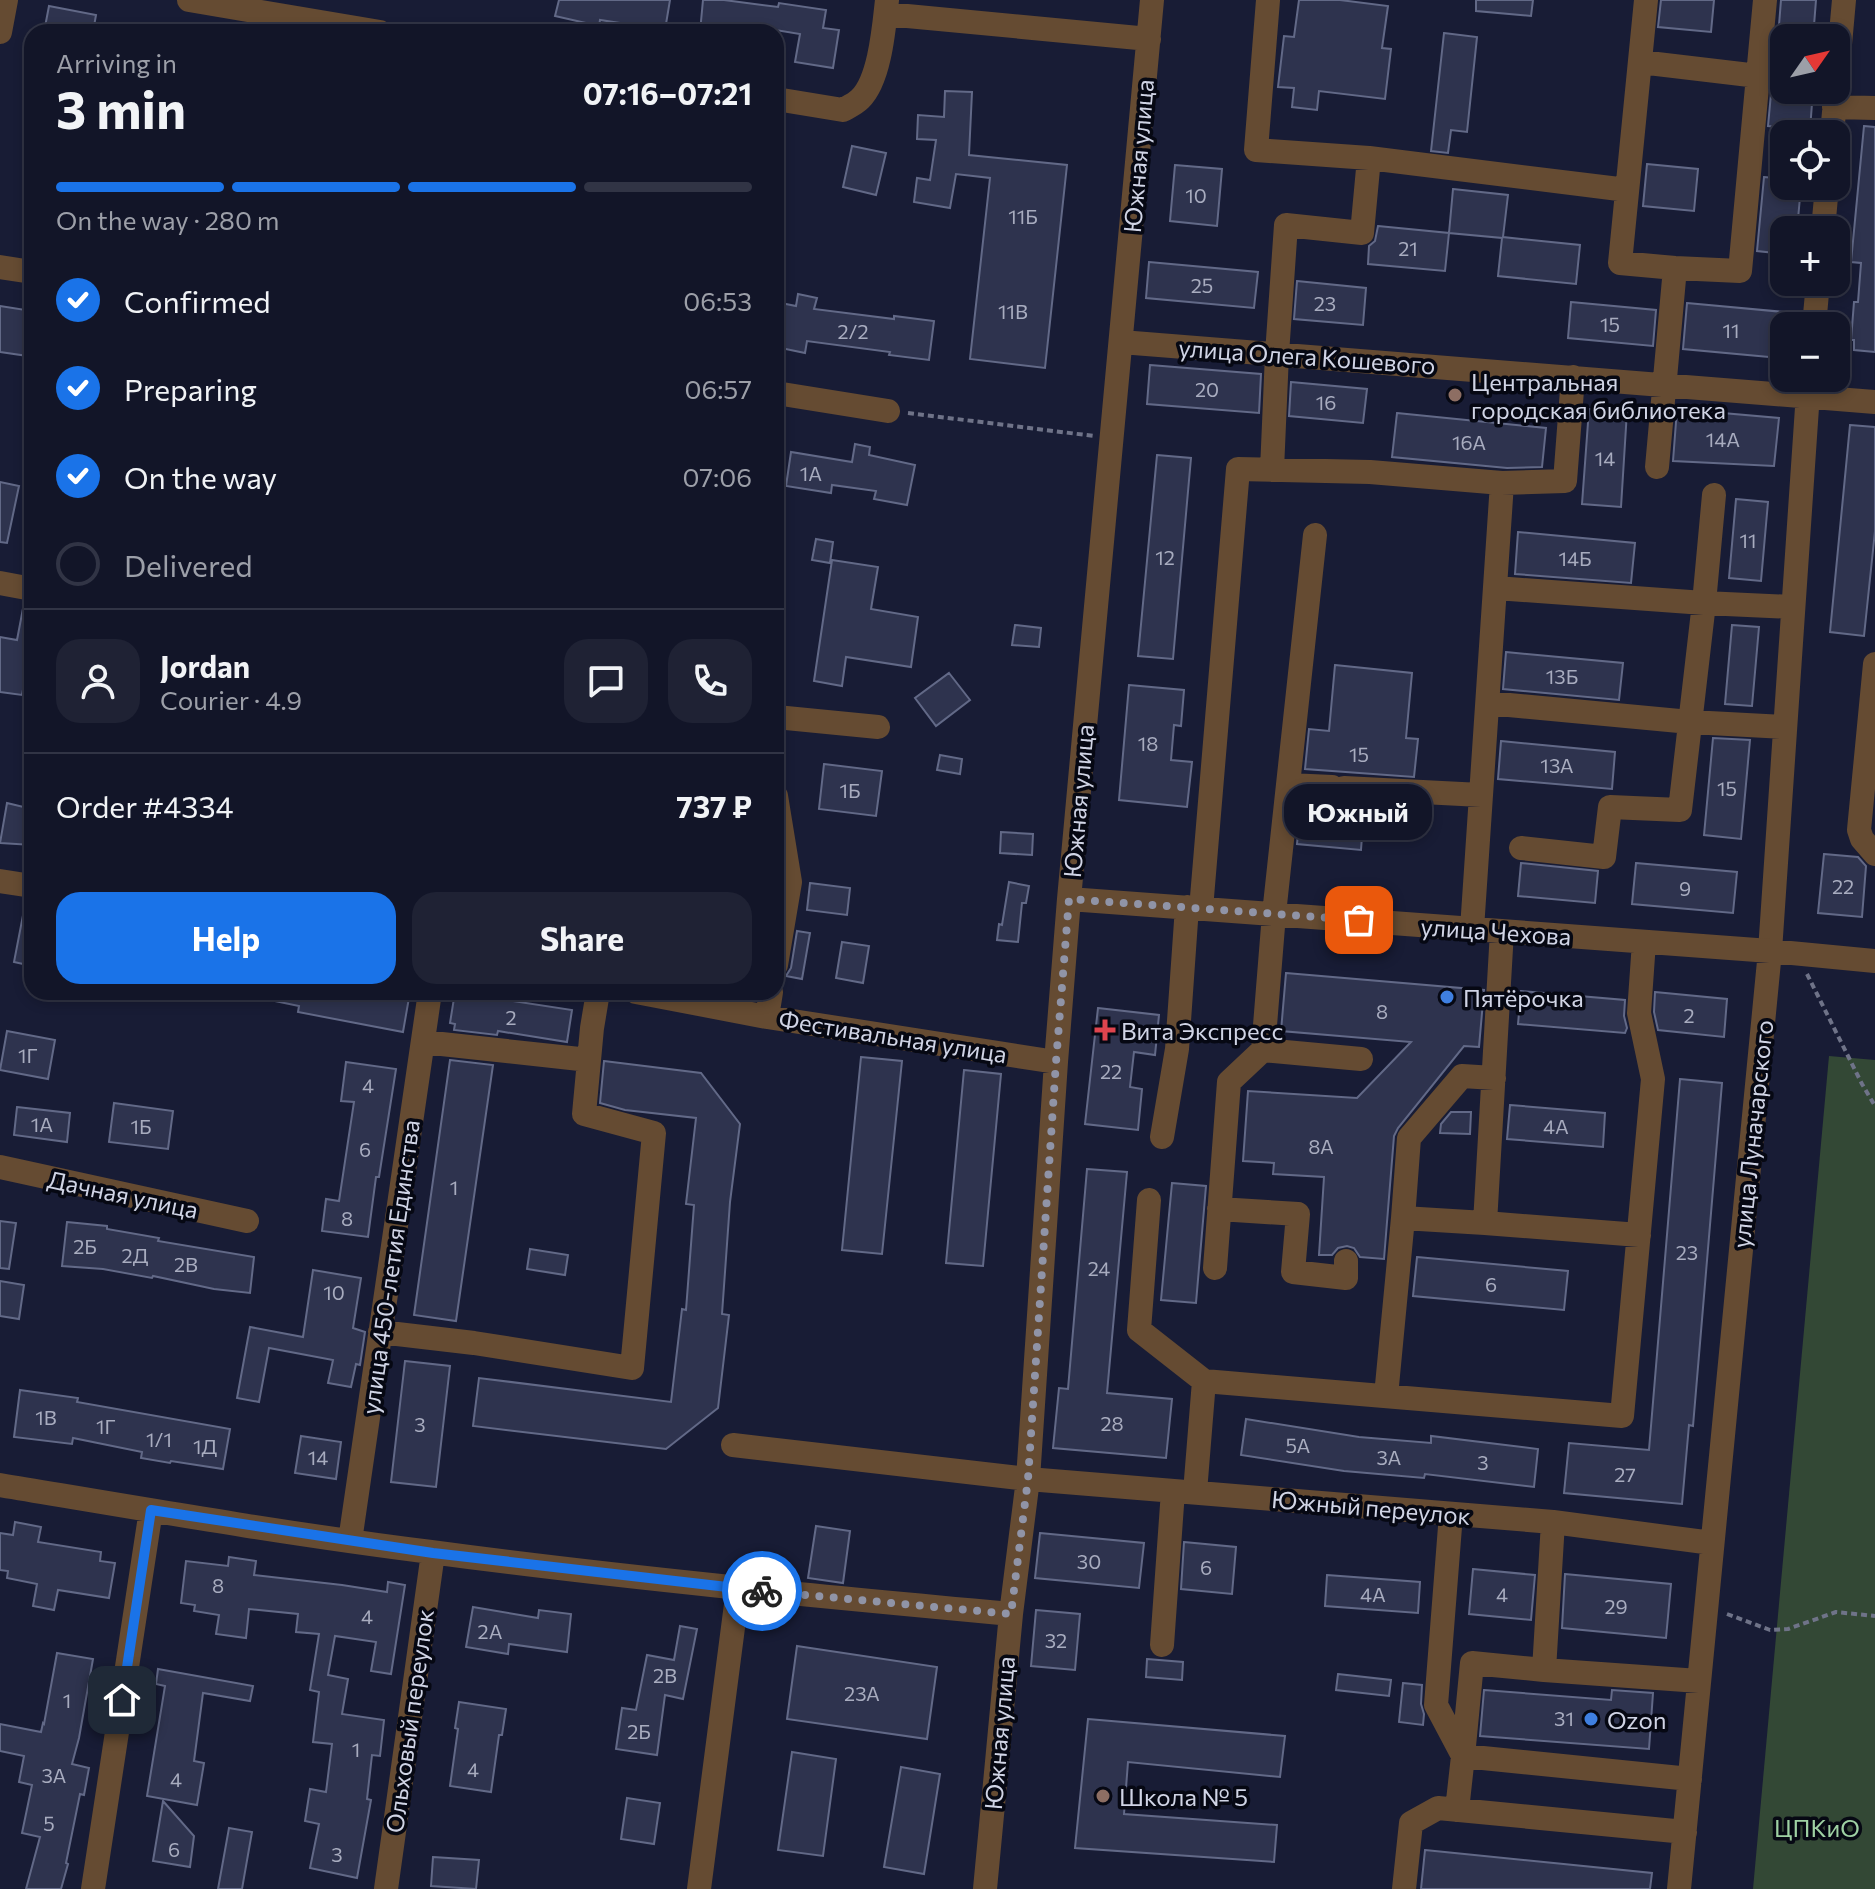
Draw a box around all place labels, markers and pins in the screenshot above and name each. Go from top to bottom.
place label: Центральная городская библиотека [1471,367,1726,424]
marker: Центральная городская библиотека [1446,386,1464,404]
callout: Южный [1285,784,1433,840]
pin [1325,886,1393,954]
place label: Пятёрочка [1463,983,1584,1012]
marker: Пятёрочка [1438,988,1456,1006]
place label: Вита Экспресс [1121,1016,1283,1045]
marker: Вита Экспресс [1096,1021,1114,1039]
pin [88,1666,156,1734]
place label: Ozon [1607,1705,1667,1734]
marker: Ozon [1582,1710,1600,1728]
place label: Школа № 5 [1119,1782,1248,1811]
marker: Школа № 5 [1094,1787,1112,1805]

